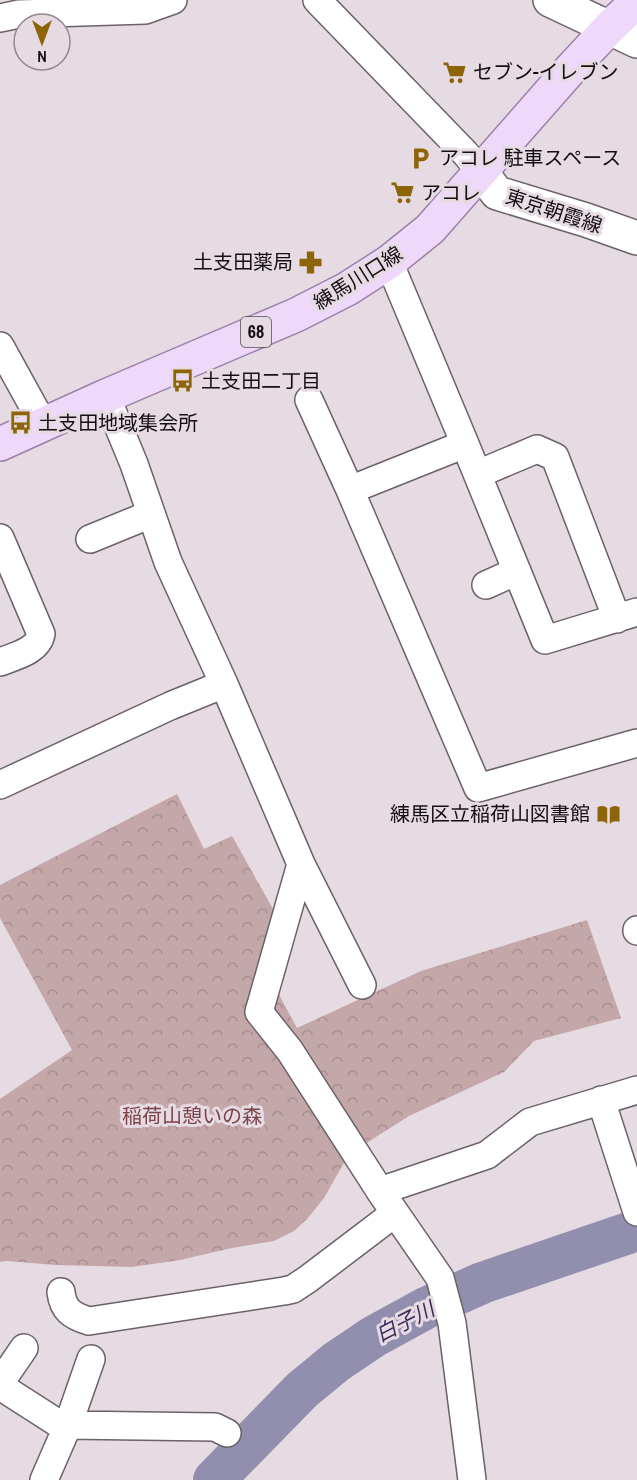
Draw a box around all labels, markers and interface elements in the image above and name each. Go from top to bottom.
north arrow [12,12,72,72]
text: N [37,46,47,68]
place label: セブン-イレブン [473,58,618,85]
supermarket icon: セブン-イレブン [442,59,468,85]
place label: アコレ 駐車スペース [439,144,621,171]
parking icon: アコレ 駐車スペース [408,145,434,171]
place label: アコレ [421,179,481,206]
supermarket icon: アコレ [390,180,416,206]
street label: 東京朝霞線 [502,182,606,239]
street label: 練馬川口線 [308,240,407,316]
place label: 土支田薬局 [193,248,293,275]
pharmacy icon: 土支田薬局 [298,249,324,275]
road number: 68 [241,317,271,347]
place label: 土支田二丁目 [201,367,321,394]
bus stop icon: 土支田二丁目 [170,368,196,394]
place label: 土支田地域集会所 [38,409,198,436]
bus stop icon: 土支田地域集会所 [7,410,33,436]
place label: 練馬区立稲荷山図書館 [390,800,590,827]
library icon: 練馬区立稲荷山図書館 [595,801,621,827]
park label: 稲荷山憩いの森 [122,1102,262,1129]
water label: 白子川 [370,1293,441,1349]

